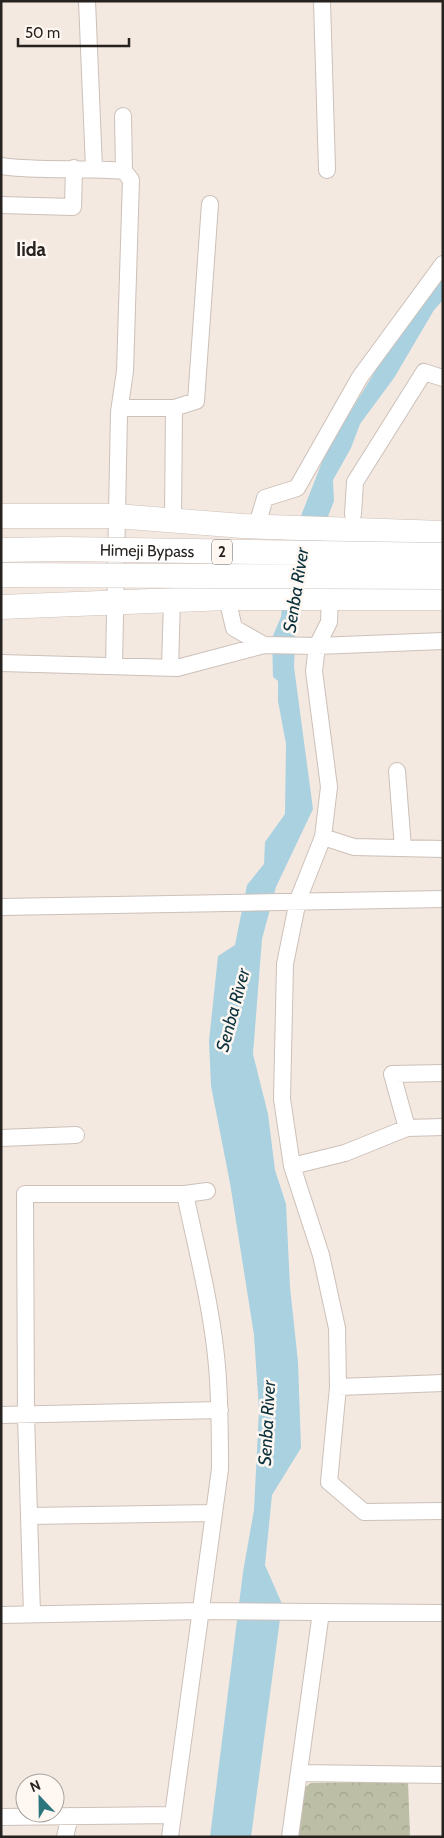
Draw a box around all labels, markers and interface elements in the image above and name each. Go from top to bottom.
scale bar [18,15,129,47]
text: 50 m [25,24,60,42]
district label: Iida [16,238,47,261]
road number: 2 [212,540,232,564]
street label: Himeji Bypass [100,541,195,561]
water label: Senba River [278,545,314,634]
water label: Senba River [211,964,255,1054]
water label: Senba River [254,1378,280,1466]
north arrow [15,1773,65,1823]
text: N [27,1776,43,1796]

